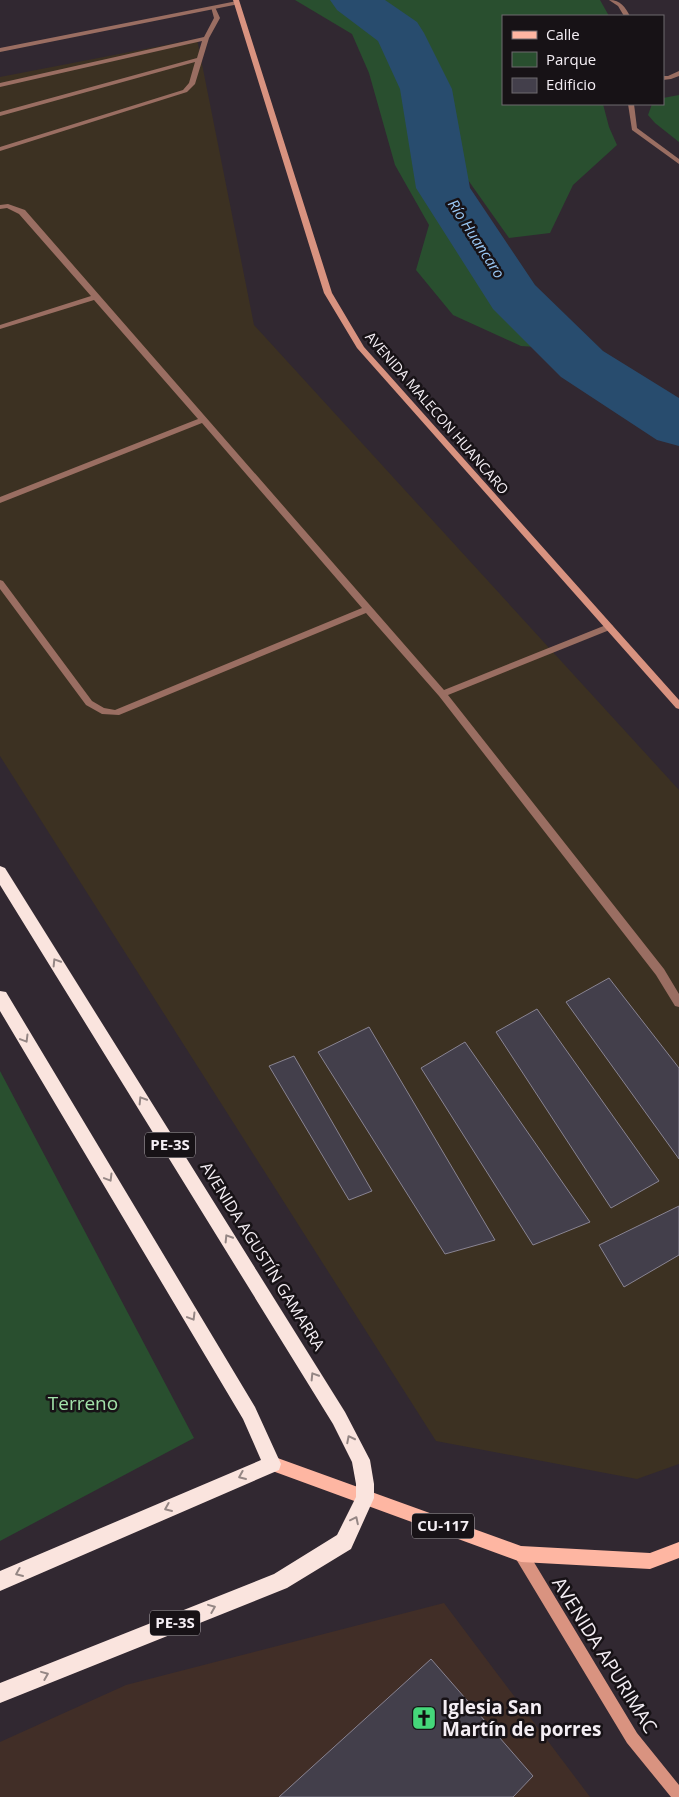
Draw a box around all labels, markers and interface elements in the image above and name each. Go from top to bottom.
legend [502,15,664,105]
text: Calle [546,24,580,44]
text: Parque [546,49,596,69]
text: Edificio [546,74,596,94]
water label: Río Huancaro [444,195,510,282]
street label: AVENIDA MALECON HUANCARO [361,327,513,498]
one-way arrow [53,959,63,968]
one-way arrow [19,1033,29,1042]
one-way arrow [139,1097,148,1106]
road number: PE-3S [145,1132,195,1158]
street label: AVENIDA AGUSTÍN GAMARRA [196,1157,331,1355]
one-way arrow [102,1173,112,1182]
one-way arrow [224,1235,234,1244]
one-way arrow [185,1312,195,1321]
one-way arrow [310,1373,320,1382]
park label: Terreno [48,1390,118,1416]
one-way arrow [346,1435,356,1444]
one-way arrow [238,1470,247,1481]
one-way arrow [164,1501,173,1512]
road number: CU-117 [412,1514,474,1538]
one-way arrow [348,1516,359,1525]
one-way arrow [15,1566,24,1577]
street label: AVENIDA APURIMAC [546,1572,664,1738]
one-way arrow [208,1604,216,1614]
road number: PE-3S [150,1610,200,1636]
one-way arrow [40,1671,49,1681]
place label: Iglesia San Martín de porres [442,1694,601,1742]
church icon: Iglesia San Martín de porres [411,1705,437,1731]

